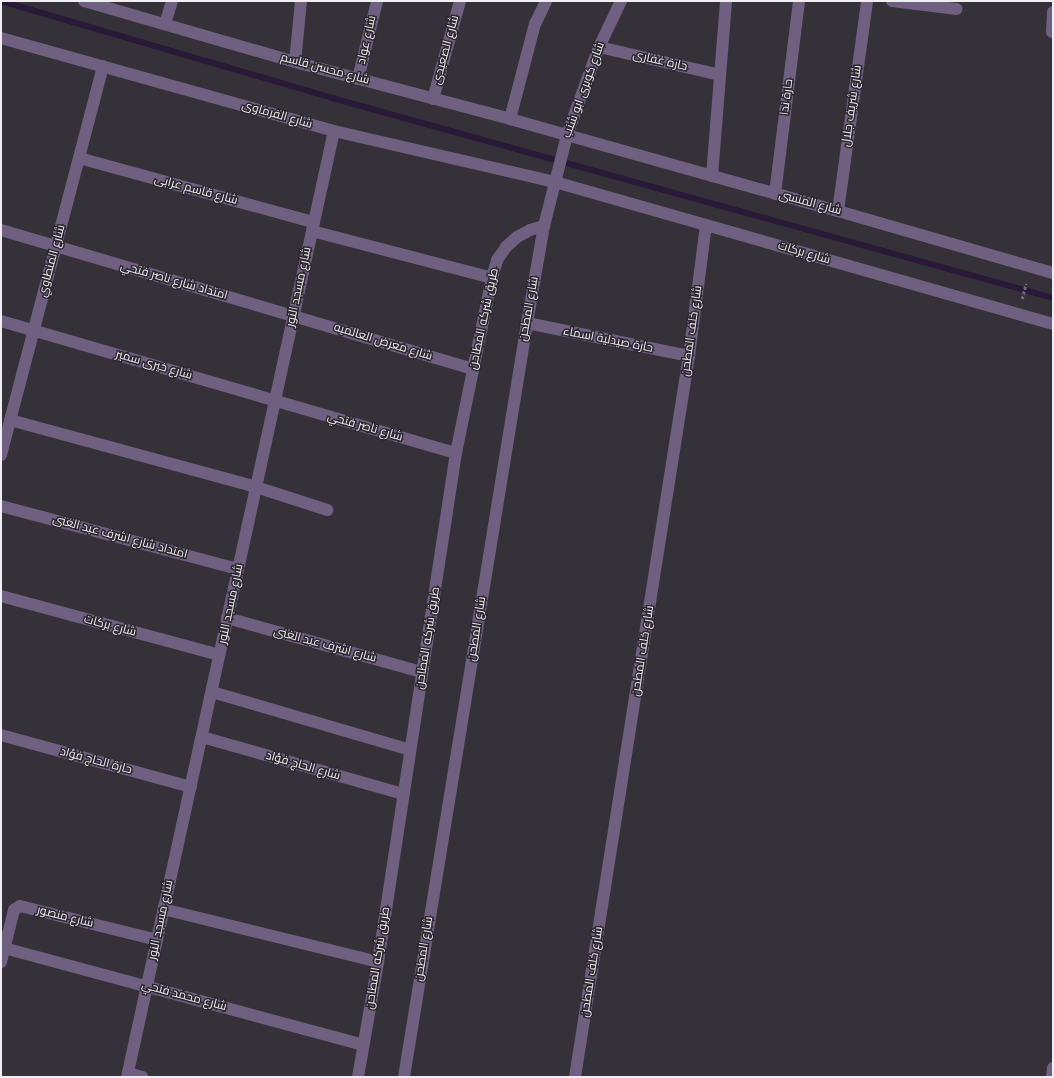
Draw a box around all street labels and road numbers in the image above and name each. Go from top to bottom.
street label: شارع عواد [354,14,380,66]
street label: شارع الصعيدى [430,14,462,86]
street label: شارع كوبرى ابو شنب [560,40,608,140]
street label: حارة غفارى [631,48,689,74]
street label: شارع محسن قاسم [279,50,371,88]
street label: شارع شريف جلال [839,64,865,148]
street label: حارة ندا [778,78,796,116]
street label: شارع الفرماوى [240,98,314,132]
street label: شارع قاسم عرابى [153,172,239,208]
street label: شارع المنسى [777,188,843,218]
street label: شارع المنطاوي [35,223,69,299]
street label: شارع بركات [776,239,832,267]
street label: شارع مسجد النور [284,246,314,328]
street label: امتداد شارع ناصر فتحي [119,259,229,303]
street label: طريق شركه المطاحن [466,267,502,371]
street label: شارع المطحن [516,275,542,343]
street label: شارع خلف المطحن [678,285,706,377]
street label: شارع معرض العالميه [332,320,434,364]
street label: حارة صيدلية اسماء [562,324,654,356]
street label: شارع خيرى سمير [114,347,194,383]
street label: شارع ناصر فتحي [326,409,404,445]
street label: امتداد شارع اشرف عبد الغنى [51,512,189,562]
street label: شارع مسجد النور [216,563,246,645]
street label: طريق شركه المطاحن [413,586,443,690]
street label: شارع المطحن [465,595,489,663]
street label: شارع خلف المطحن [629,605,657,697]
street label: شارع بركات [82,612,138,640]
street label: شارع اشرف عبد الغنى [272,624,378,666]
street label: حارة الحاج فؤاد [58,744,134,778]
street label: شارع الحاج فؤاد [264,748,342,784]
street label: شارع مسجد النور [146,879,176,961]
street label: شارع منصور [35,903,95,931]
street label: طريق شركه المطاحن [363,906,393,1010]
street label: شارع المطحن [412,915,436,983]
street label: شارع خلف المطحن [578,926,606,1018]
street label: شارع محمد فتحي [140,978,228,1014]

